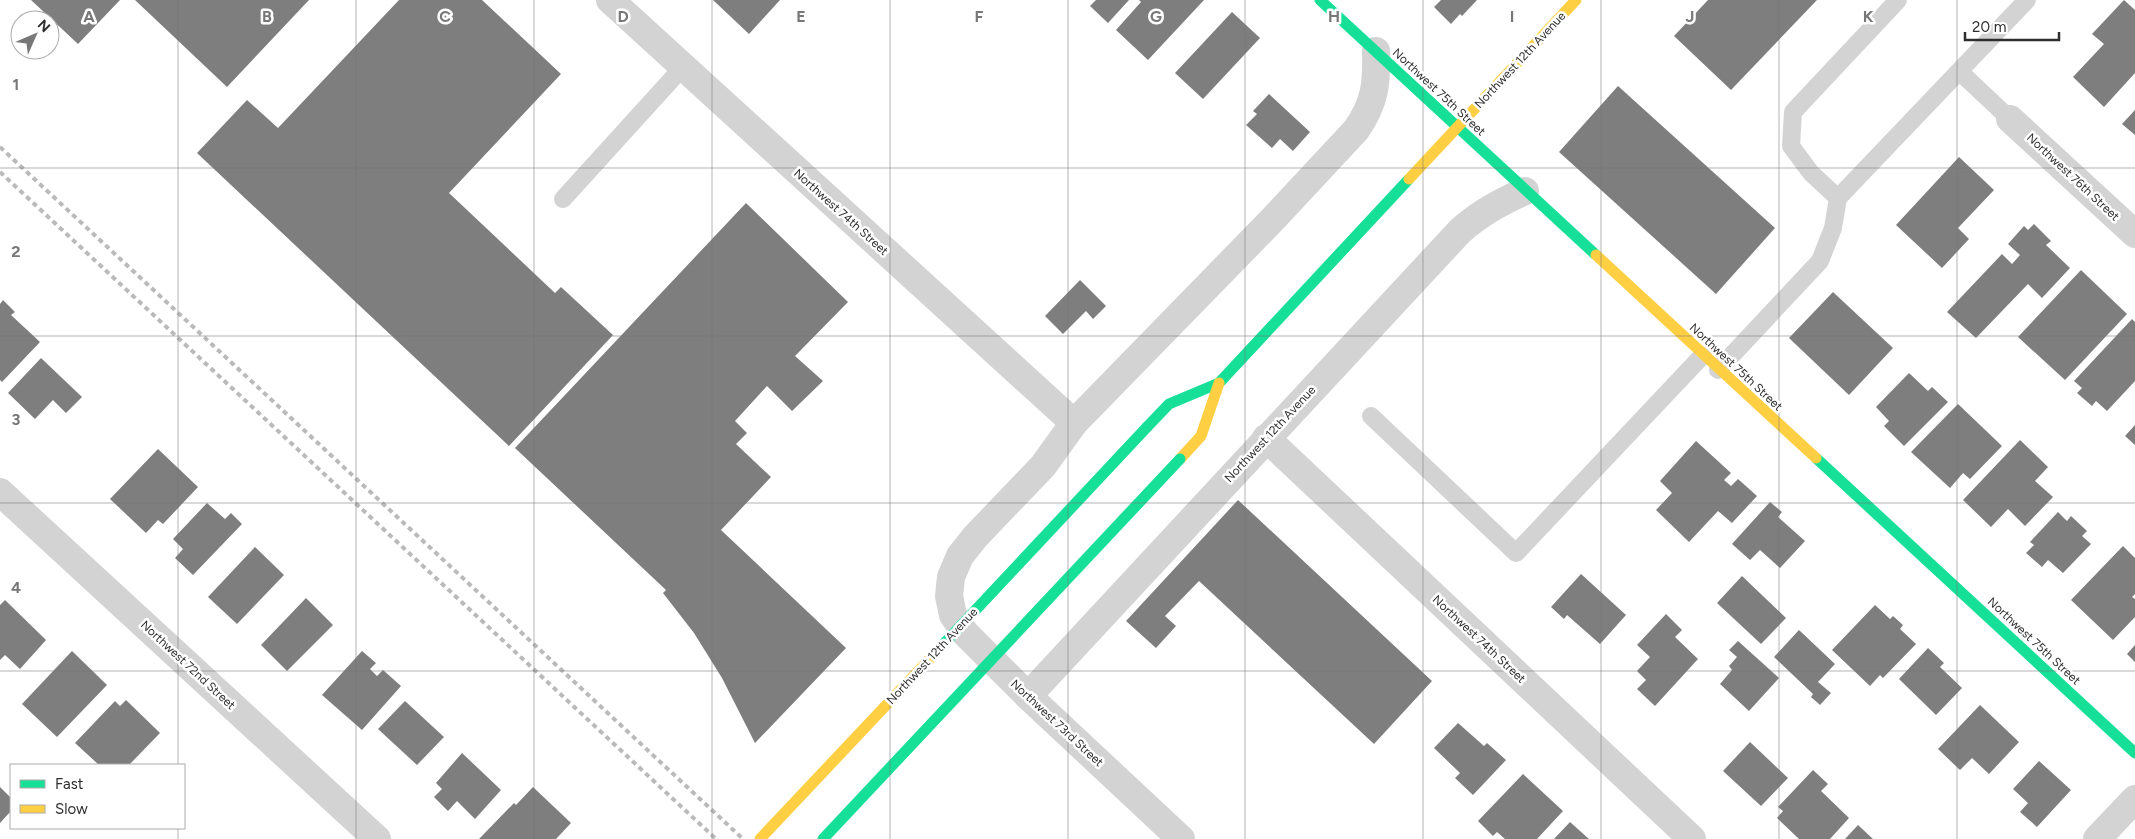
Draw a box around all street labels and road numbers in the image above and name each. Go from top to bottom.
street label: Northwest 12th Avenue [1472,9,1569,111]
street label: Northwest 75th Street [1390,45,1489,139]
street label: Northwest 76th Street [2024,130,2122,224]
street label: Northwest 74th Street [791,166,891,258]
street label: Northwest 75th Street [1687,320,1786,414]
street label: Northwest 12th Avenue [1222,383,1319,485]
street label: Northwest 74th Street [1430,592,1529,686]
street label: Northwest 75th Street [1985,594,2084,688]
street label: Northwest 12th Avenue [884,605,981,707]
street label: Northwest 72nd Street [138,618,238,713]
street label: Northwest 73rd Street [1008,677,1106,770]

